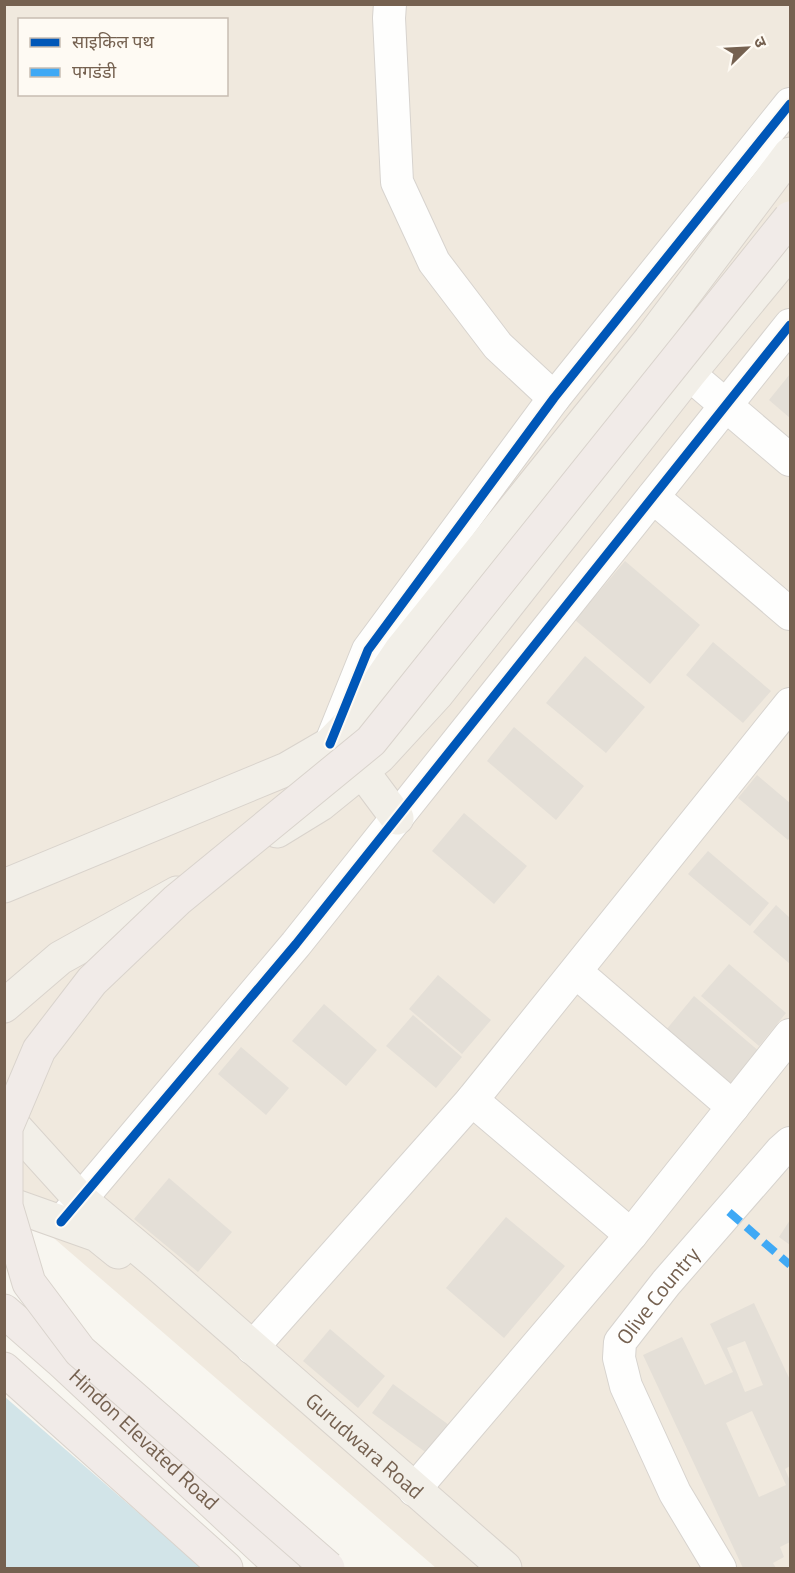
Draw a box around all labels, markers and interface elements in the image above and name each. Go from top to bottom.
legend [18,18,228,96]
north arrow [717,18,777,78]
text: साइकिल पथ [72,28,155,55]
text: उ [748,33,774,52]
text: पगडंडी [72,58,117,85]
street label: Olive Country [608,1239,707,1351]
street label: Hindon Elevated Road [62,1361,227,1517]
street label: Gurudwara Road [299,1385,431,1506]

